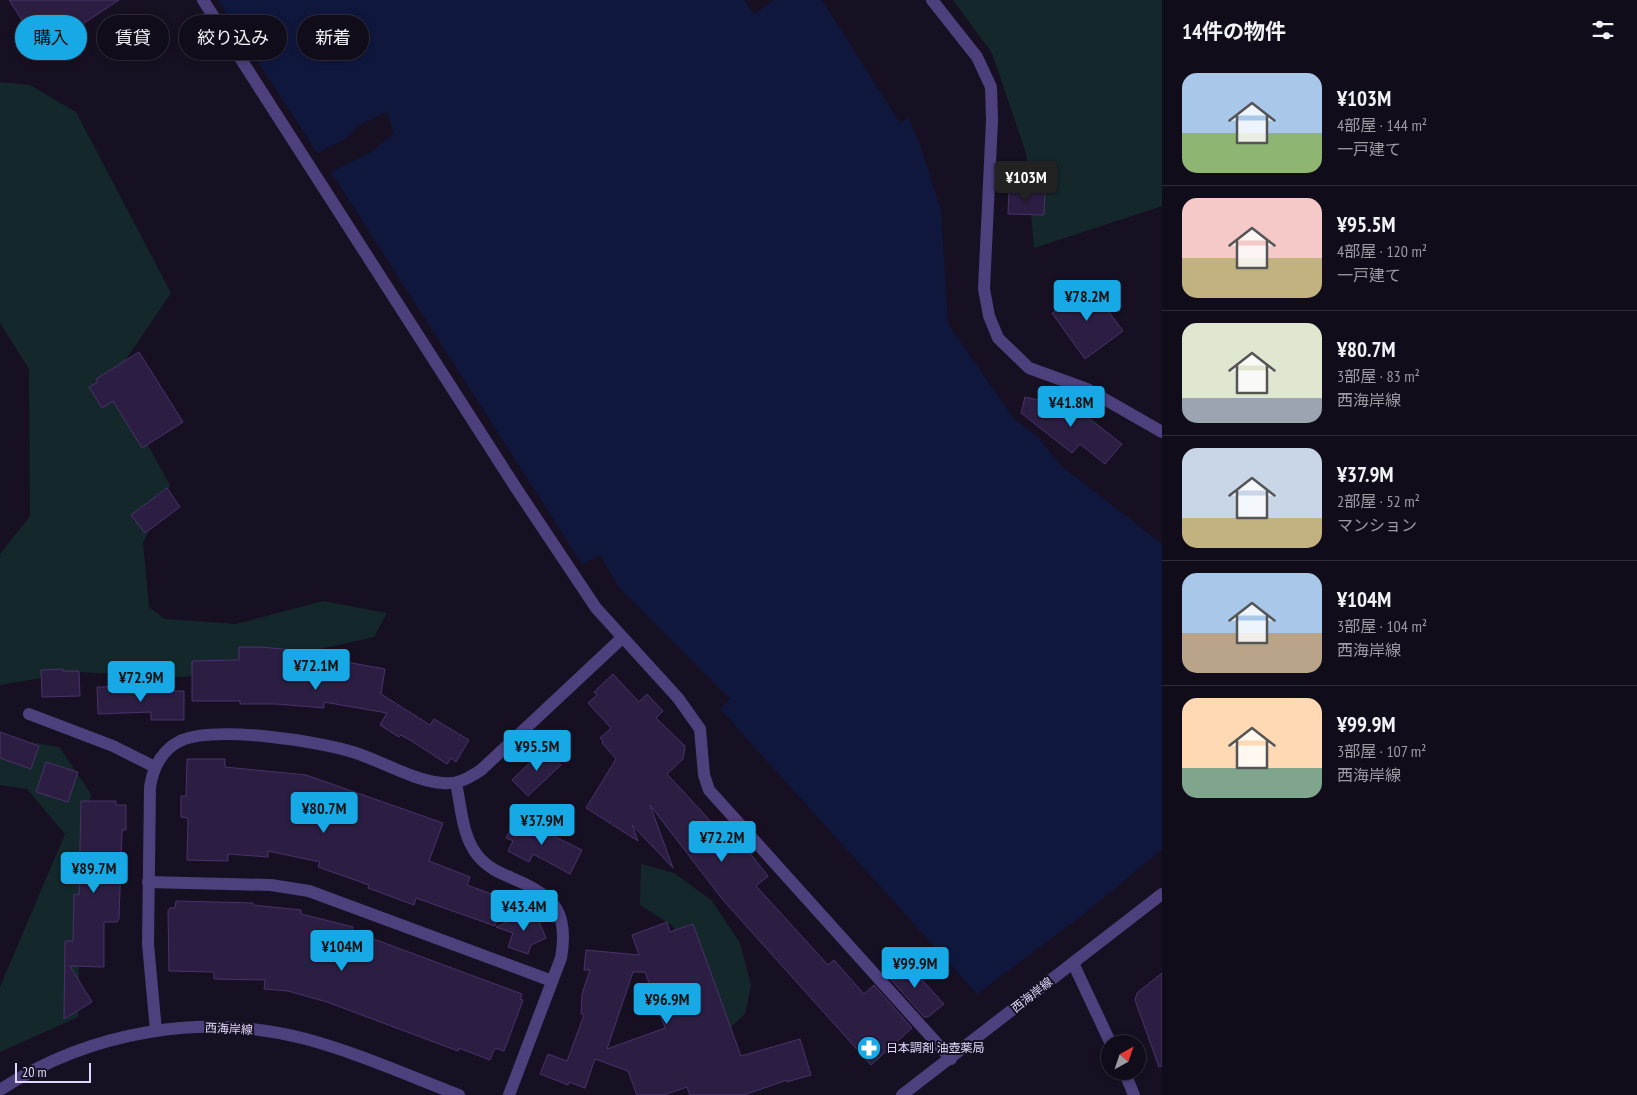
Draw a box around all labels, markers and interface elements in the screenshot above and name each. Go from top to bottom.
chip: 購入 [15,15,87,60]
chip: 賃貸 [97,15,169,60]
chip: 絞り込み [179,15,287,60]
chip: 新着 [297,15,369,60]
icon: filters [1589,16,1617,44]
text: 14件の物件 [1182,18,1286,45]
text: ¥103M [1337,85,1391,112]
icon: home [1222,93,1282,153]
text: 4部屋 · 144 m² [1337,115,1427,135]
text: 一戸建て [1337,139,1401,159]
pin: ¥103M [991,160,1061,203]
text: ¥103M [1005,167,1047,187]
text: ¥95.5M [1337,211,1396,238]
icon: home [1222,218,1282,278]
text: 4部屋 · 120 m² [1337,241,1427,261]
text: 一戸建て [1337,265,1401,285]
pin: ¥78.2M [1046,280,1128,322]
text: ¥78.2M [1065,286,1109,306]
text: ¥80.7M [1337,336,1396,363]
icon: home [1222,343,1282,403]
text: 3部屋 · 83 m² [1337,366,1420,386]
pin: ¥41.8M [1030,386,1112,428]
text: 西海岸線 [1337,390,1401,410]
text: ¥41.8M [1049,392,1093,412]
text: ¥37.9M [1337,461,1393,488]
icon: home [1222,468,1282,528]
text: 2部屋 · 52 m² [1337,491,1420,511]
text: マンション [1337,515,1417,535]
text: ¥104M [1337,586,1391,613]
icon: home [1222,593,1282,653]
text: 3部屋 · 104 m² [1337,616,1427,636]
text: 西海岸線 [1337,640,1401,660]
pin: ¥72.1M [275,648,357,691]
text: ¥72.1M [294,655,338,675]
pin: ¥72.9M [100,660,182,703]
text: ¥72.9M [119,667,163,687]
text: ¥99.9M [1337,711,1396,738]
icon: home [1222,718,1282,778]
pin: ¥95.5M [496,730,578,772]
text: ¥95.5M [515,736,559,756]
text: 3部屋 · 107 m² [1337,741,1426,761]
text: 西海岸線 [1337,765,1401,785]
pin: ¥80.7M [283,792,365,834]
text: ¥80.7M [302,798,346,818]
pin: ¥37.9M [501,804,583,846]
text: ¥37.9M [520,810,564,830]
pin: ¥72.2M [681,820,763,863]
text: ¥72.2M [700,827,744,847]
pin: ¥89.7M [53,852,135,894]
text: ¥89.7M [72,858,116,878]
pin: ¥43.4M [483,890,565,932]
text: ¥43.4M [502,896,546,916]
pin: ¥104M [307,930,377,972]
text: ¥104M [321,936,363,956]
pin: ¥99.9M [874,946,956,989]
text: ¥99.9M [893,953,937,973]
street label: 西海岸線 [1008,974,1055,1015]
pin: ¥96.9M [626,982,708,1025]
text: ¥96.9M [645,989,689,1009]
street label: 西海岸線 [205,1020,253,1037]
pharmacy icon: 日本調剤 油壺薬局 [856,1035,882,1061]
north arrow [1101,1035,1146,1080]
map controls [1101,1035,1146,1080]
place label: 日本調剤 油壺薬局 [886,1040,985,1055]
scale bar [15,1060,91,1083]
text: 20 m [22,1063,47,1081]

